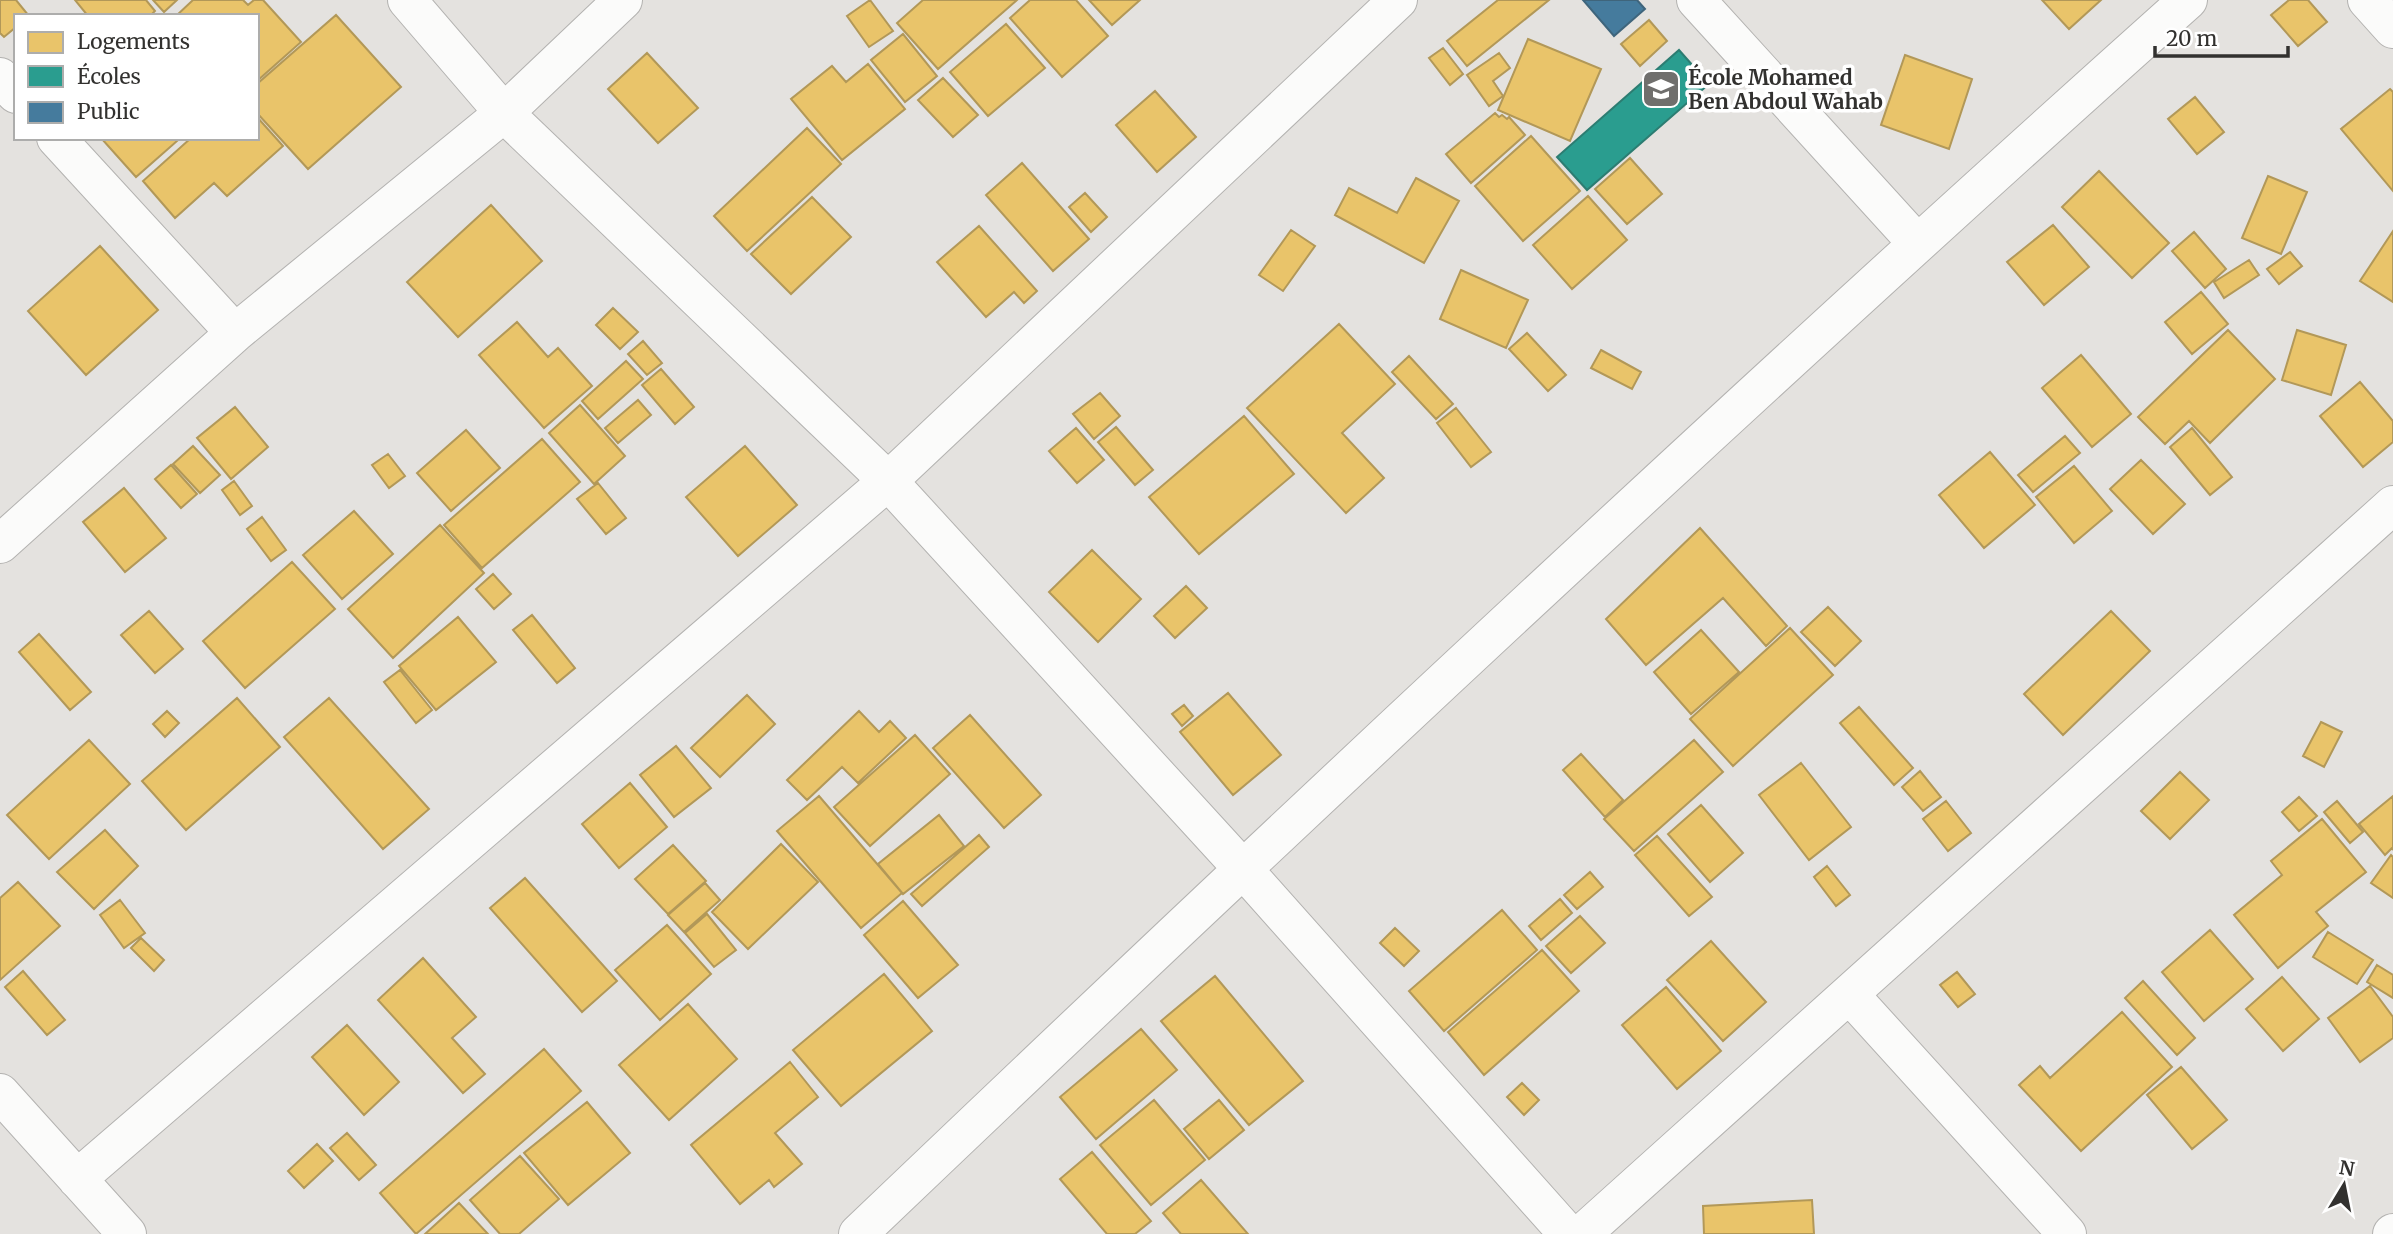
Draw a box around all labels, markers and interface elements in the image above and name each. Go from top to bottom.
legend [14,14,259,140]
scale bar [2155,14,2288,58]
text: 20 m [2166,25,2218,52]
text: Logements [77,28,190,55]
text: Écoles [77,62,141,90]
place label: École Mohamed Ben Abdoul Wahab [1688,63,1883,115]
school or university icon: École Mohamed Ben Abdoul Wahab [1640,68,1682,110]
text: Public [77,98,140,125]
north arrow [2309,1150,2379,1220]
text: N [2337,1155,2356,1181]

